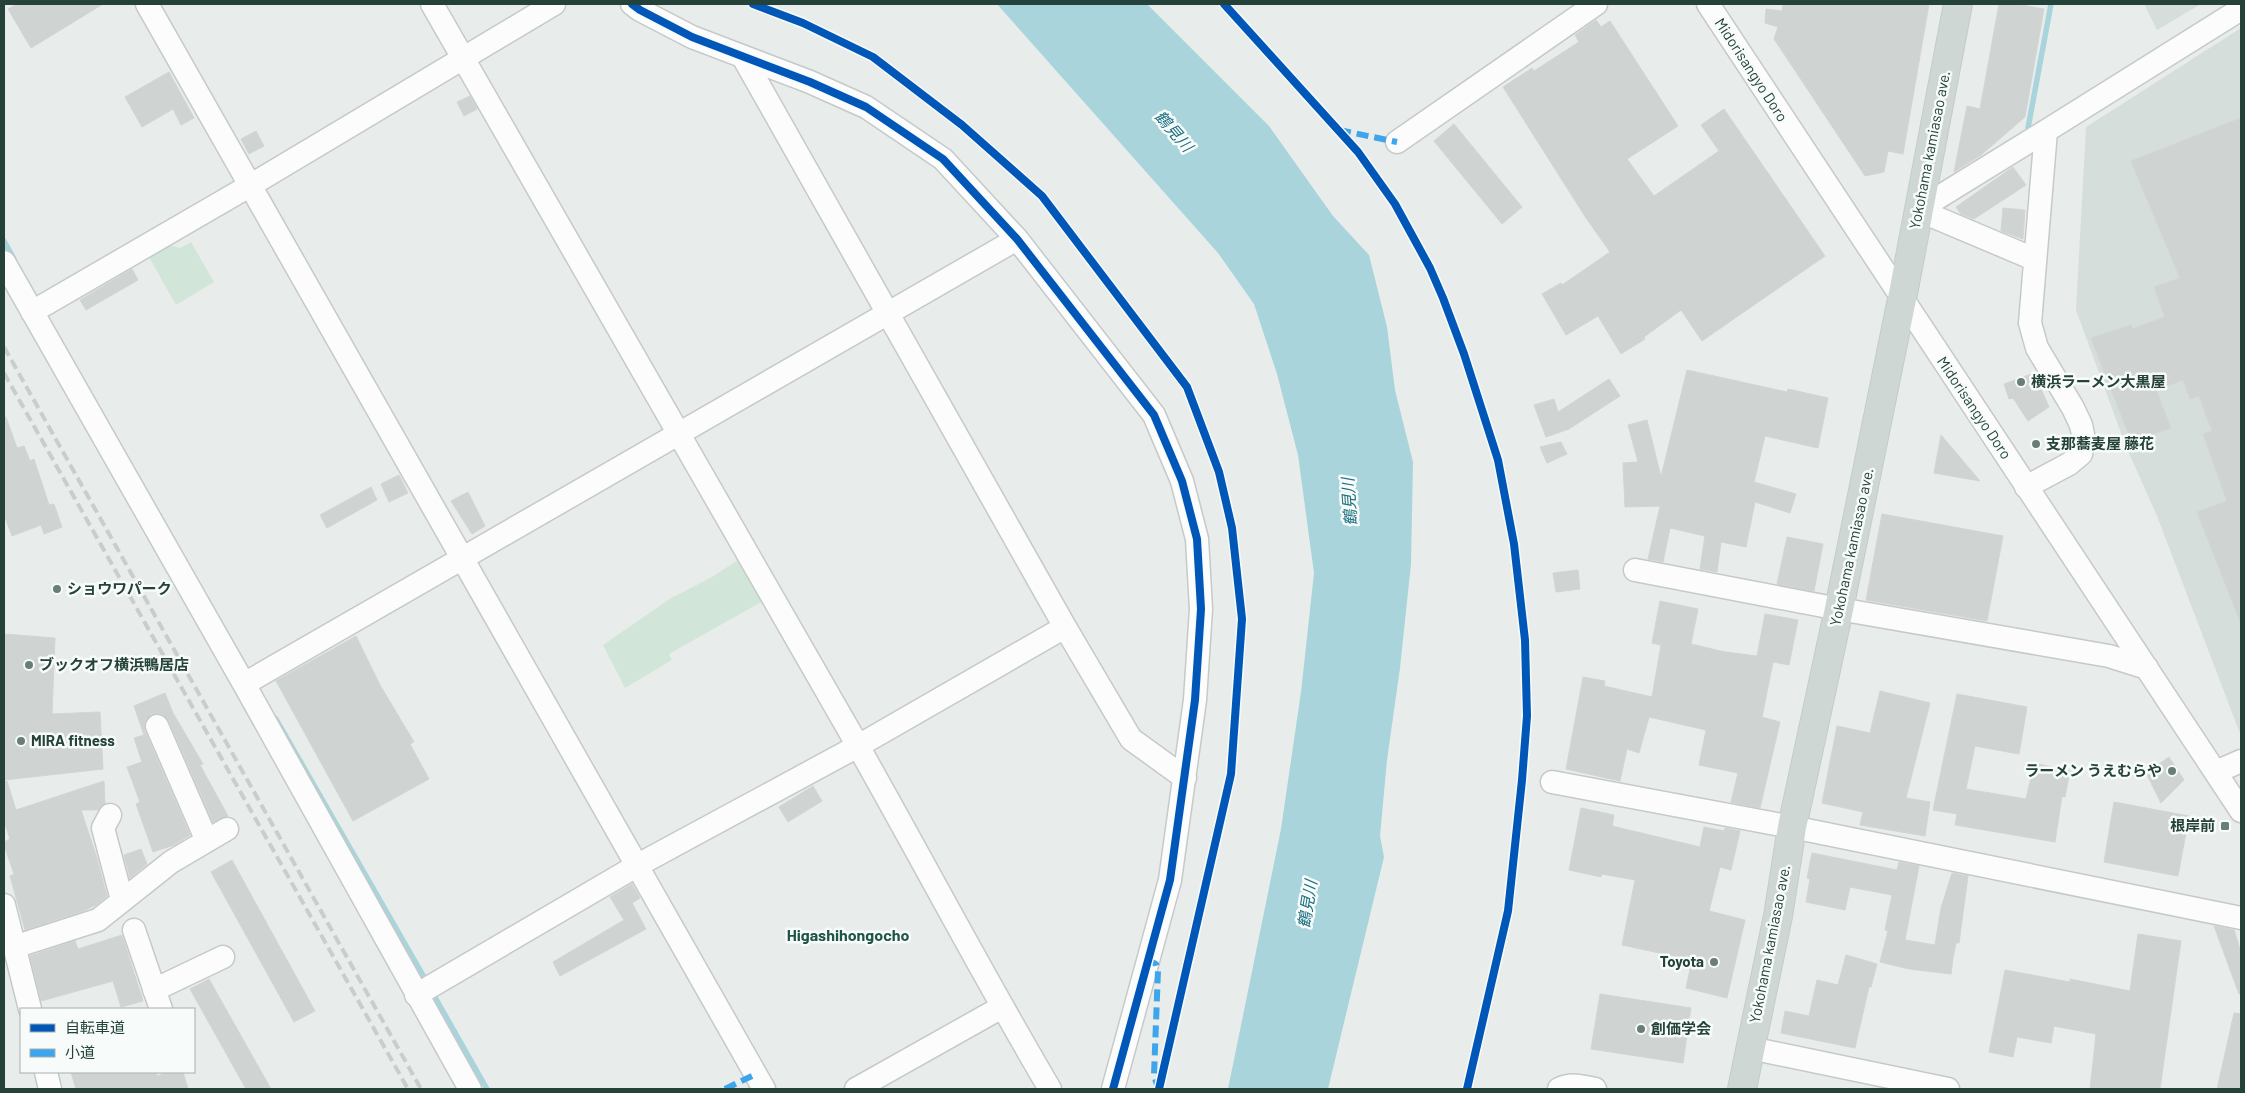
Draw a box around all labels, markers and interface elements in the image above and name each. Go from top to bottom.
street label: Midorisangyo Doro [1712,14,1792,125]
street label: Yokohama kamiasao ave. [1905,69,1953,231]
water label: 鶴見川 [1151,106,1199,157]
street label: Midorisangyo Doro [1934,353,2016,462]
place label: 横浜ラーメン大黒屋 [2031,372,2165,390]
marker: 横浜ラーメン大黒屋 [2015,376,2027,388]
place label: 支那蕎麦屋 藤花 [2046,434,2154,452]
marker: 支那蕎麦屋 藤花 [2030,438,2042,450]
street label: Yokohama kamiasao ave. [1825,466,1877,628]
water label: 鶴見川 [1337,475,1360,527]
place label: ショウワパーク [67,579,172,597]
marker: ショウワパーク [51,583,63,595]
place label: ブックオフ横浜鴨居店 [39,655,189,673]
marker: ブックオフ横浜鴨居店 [23,659,35,671]
place label: MIRA fitness [31,731,115,749]
marker: MIRA fitness [15,735,27,747]
place label: ラーメン うえむらや [2025,761,2162,779]
marker: ラーメン うえむらや [2166,765,2178,777]
place label: 根岸前 [2170,816,2215,834]
marker: 根岸前 [2219,820,2231,832]
street label: Yokohama kamiasao ave. [1745,863,1793,1025]
water label: 鶴見川 [1293,877,1320,929]
district label: Higashihongocho [787,925,909,944]
place label: Toyota [1660,952,1704,970]
marker: Toyota [1708,956,1720,968]
legend [20,1008,195,1073]
text: 自転車道 [65,1018,125,1036]
place label: 創価学会 [1651,1019,1711,1037]
marker: 創価学会 [1635,1023,1647,1035]
text: 小道 [65,1043,95,1061]

